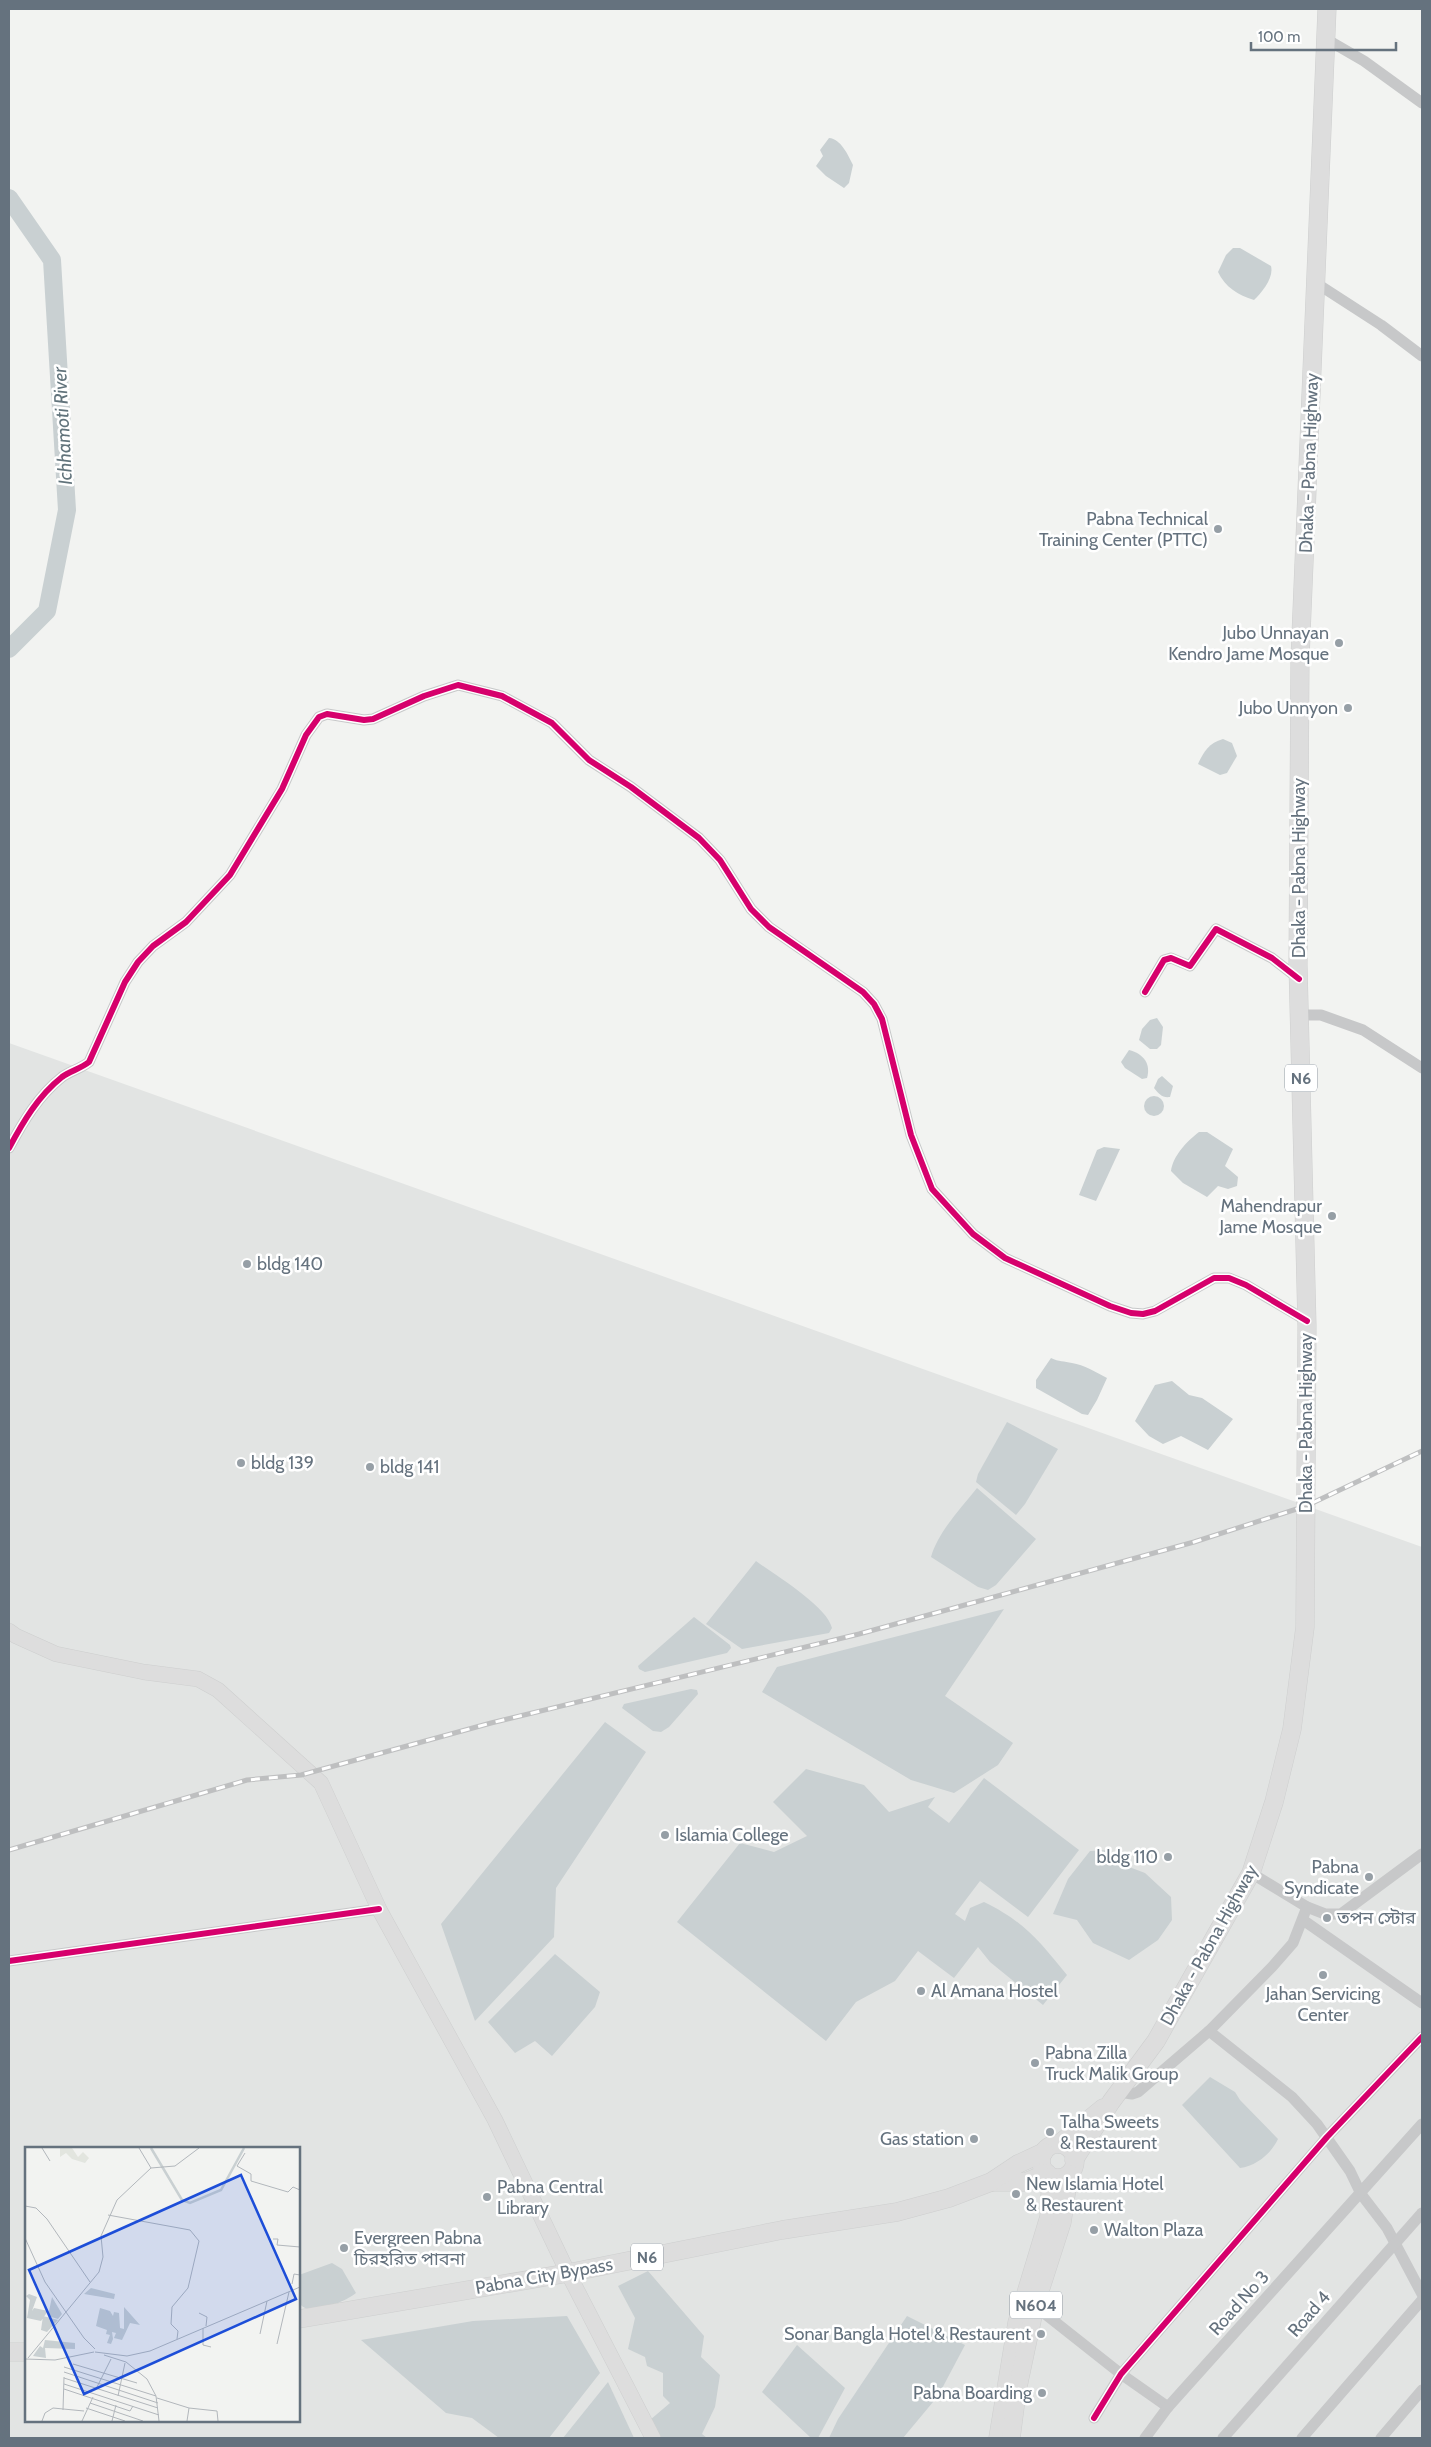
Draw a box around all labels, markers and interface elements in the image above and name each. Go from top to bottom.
scale bar [1251,20,1396,52]
text: 100 m [1258,28,1300,46]
water label: Ichhamoti River [48,365,77,486]
street label: Dhaka - Pabna Highway [1295,372,1323,554]
place label: Pabna Technical Training Center (PTTC) [1039,508,1209,551]
marker: Pabna Technical Training Center (PTTC) [1212,523,1224,535]
place label: Jubo Unnayan Kendro Jame Mosque [1168,622,1329,665]
marker: Jubo Unnayan Kendro Jame Mosque [1333,637,1345,649]
place label: Jubo Unnyon [1238,697,1338,719]
marker: Jubo Unnyon [1342,702,1354,714]
street label: Dhaka - Pabna Highway [1288,778,1310,958]
road number: N6 [1285,1064,1317,1092]
place label: Mahendrapur Jame Mosque [1218,1195,1322,1238]
marker: Mahendrapur Jame Mosque [1326,1210,1338,1222]
place label: bldg 140 [257,1253,323,1275]
marker: bldg 140 [241,1258,253,1270]
street label: Dhaka - Pabna Highway [1295,1333,1317,1513]
place label: bldg 139 [251,1452,314,1474]
place label: bldg 141 [380,1456,439,1478]
marker: bldg 139 [235,1457,247,1469]
marker: bldg 141 [364,1461,376,1473]
place label: Islamia College [675,1824,789,1846]
marker: Islamia College [659,1829,671,1841]
place label: bldg 110 [1097,1846,1158,1868]
marker: bldg 110 [1162,1851,1174,1863]
place label: Pabna Syndicate [1284,1856,1359,1899]
street label: Dhaka - Pabna Highway [1156,1861,1262,2029]
marker: Pabna Syndicate [1363,1871,1375,1883]
place label: তপন স্টোর [1336,1907,1416,1929]
marker: তপন স্টোর [1321,1912,1333,1924]
marker: Jahan Servicing Center [1317,1969,1329,1981]
place label: Al Amana Hostel [931,1980,1059,2002]
place label: Jahan Servicing Center [1265,1983,1381,2026]
marker: Al Amana Hostel [915,1985,927,1997]
place label: Pabna Zilla Truck Malik Group [1045,2042,1179,2085]
marker: Pabna Zilla Truck Malik Group [1029,2057,1041,2069]
place label: Talha Sweets & Restaurent [1060,2111,1159,2154]
marker: Talha Sweets & Restaurent [1044,2126,1056,2138]
place label: Gas station [880,2128,964,2150]
marker: Gas station [968,2133,980,2145]
inset map [25,2147,300,2422]
place label: New Islamia Hotel & Restaurent [1026,2173,1164,2216]
place label: Pabna Central Library [497,2176,604,2219]
marker: New Islamia Hotel & Restaurent [1010,2188,1022,2200]
marker: Pabna Central Library [481,2191,493,2203]
place label: Walton Plaza [1104,2219,1204,2241]
marker: Walton Plaza [1088,2224,1100,2236]
place label: Evergreen Pabna চিরহরিত পাবনা [353,2227,482,2270]
marker: Evergreen Pabna চিরহরিত পাবনা [338,2242,350,2254]
road number: N6 [631,2244,663,2270]
street label: Pabna City Bypass [474,2253,614,2299]
street label: Road No 3 [1204,2266,1274,2340]
street label: Road 4 [1283,2287,1335,2341]
road number: N604 [1010,2292,1062,2318]
place label: Sonar Bangla Hotel & Restaurent [784,2323,1031,2345]
marker: Sonar Bangla Hotel & Restaurent [1035,2328,1047,2340]
place label: Pabna Boarding [913,2382,1033,2404]
marker: Pabna Boarding [1036,2387,1048,2399]

